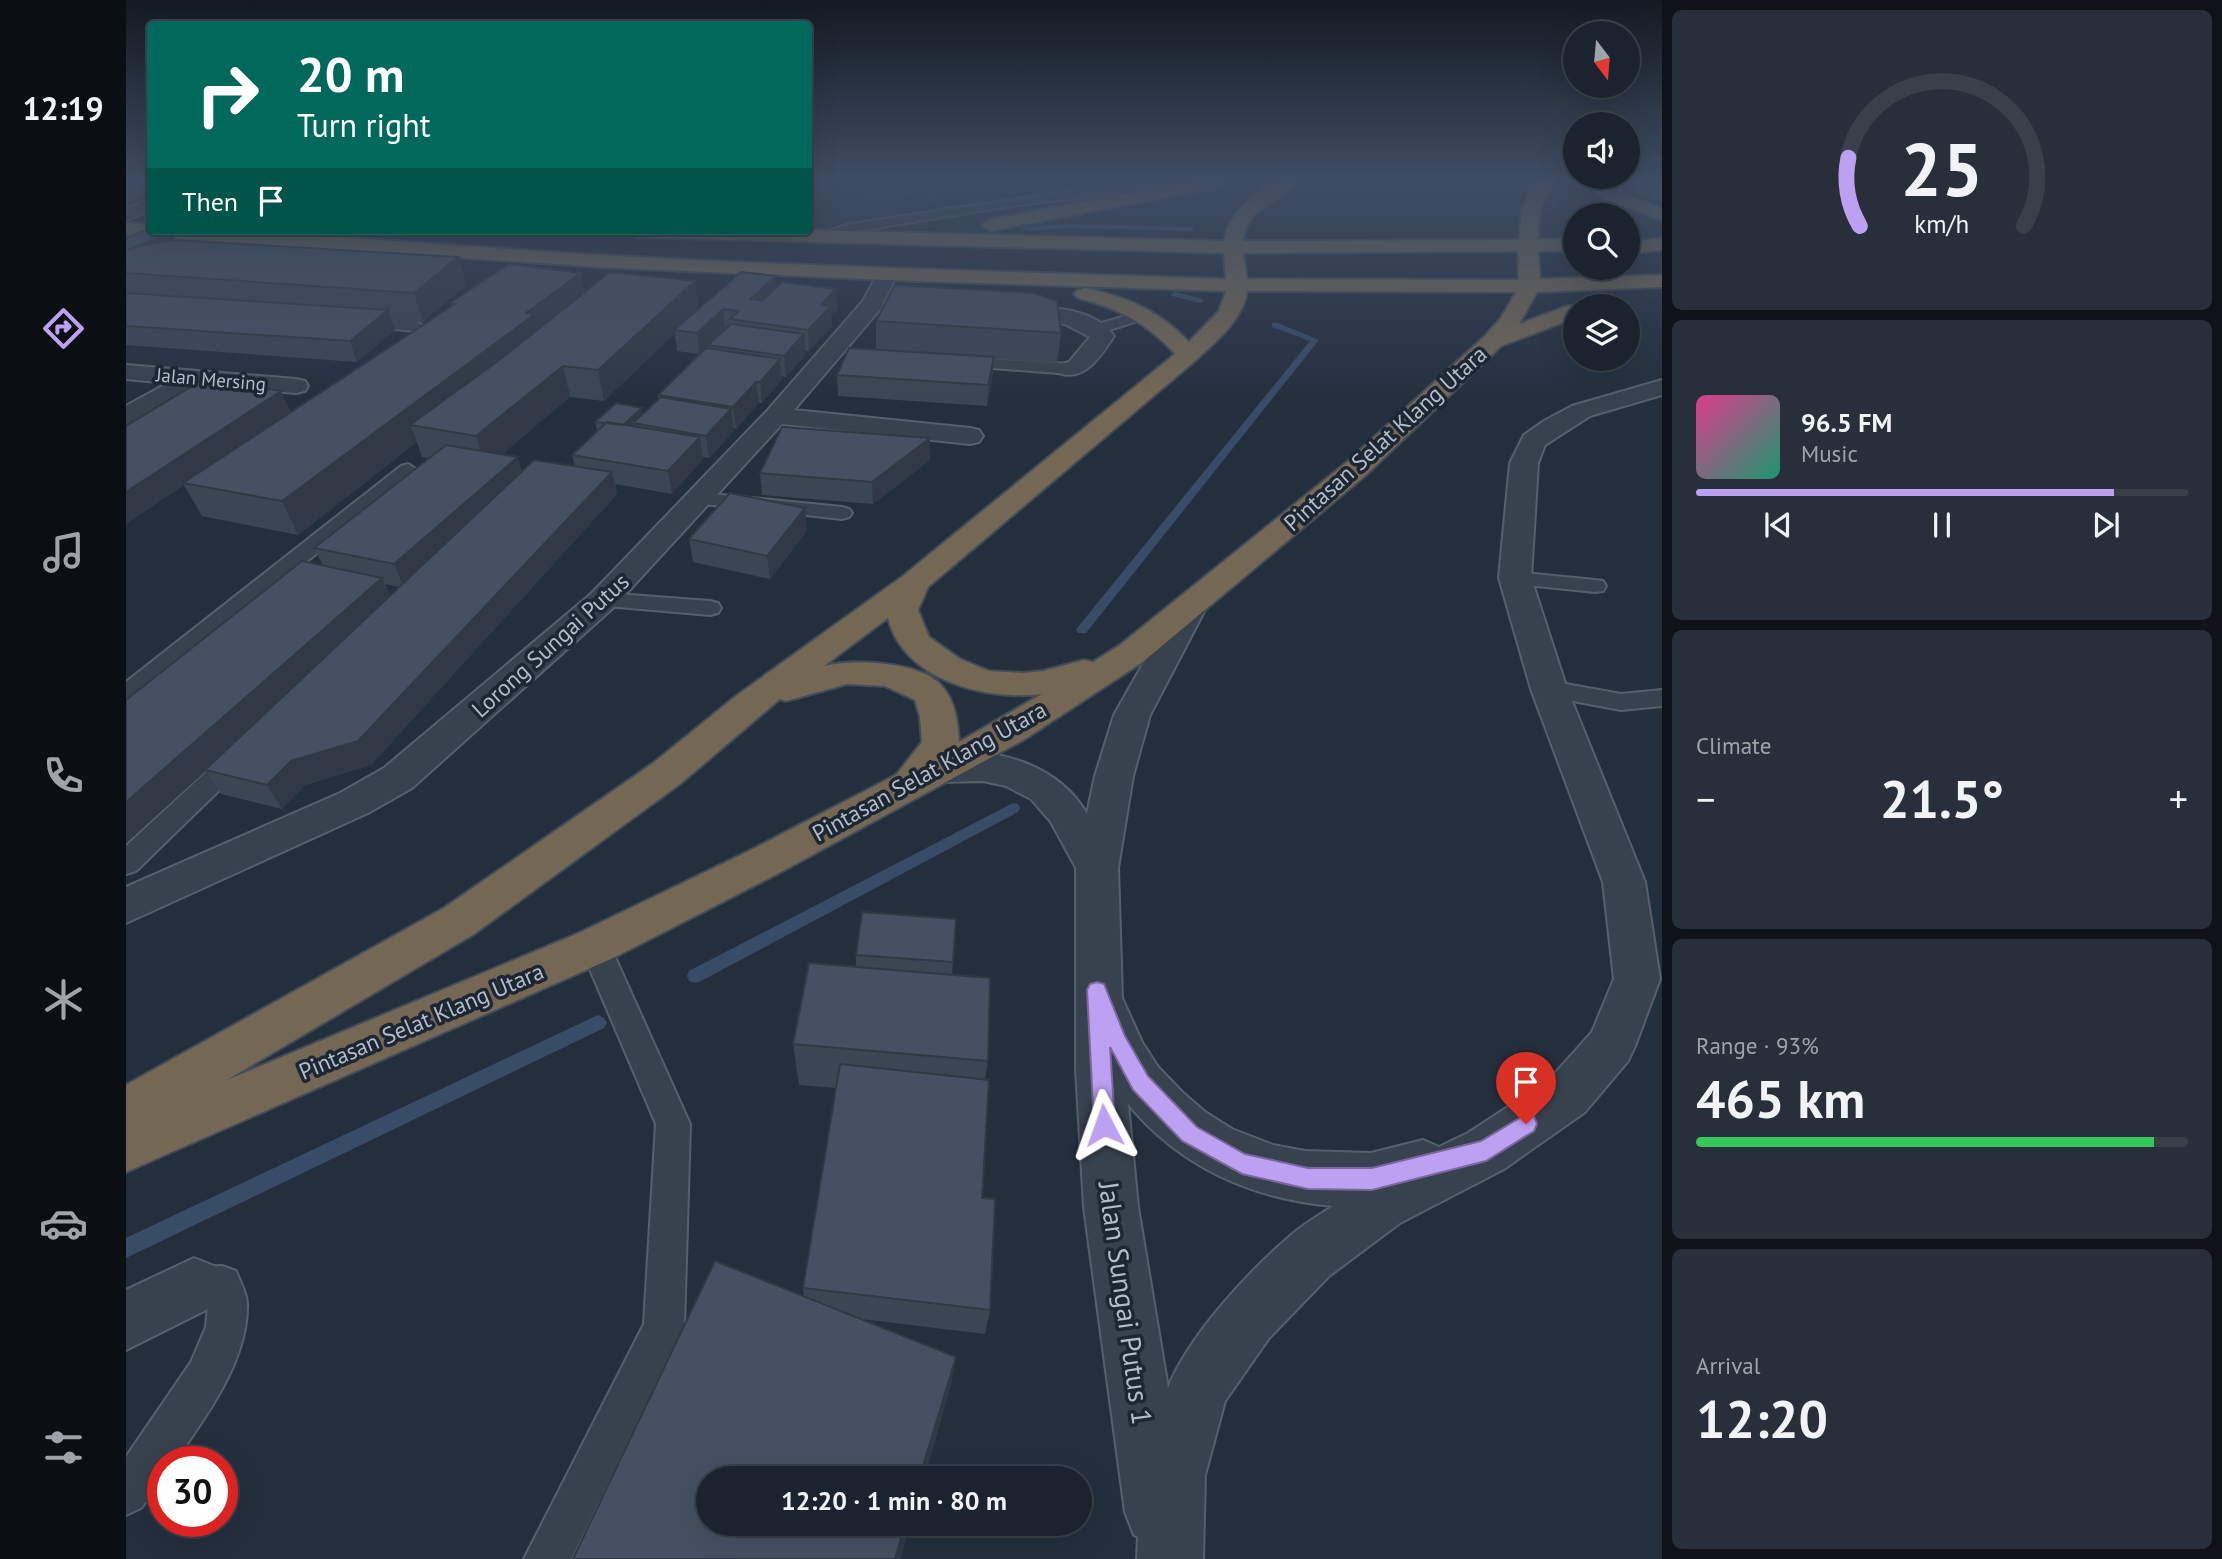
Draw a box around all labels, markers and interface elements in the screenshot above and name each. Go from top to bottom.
north arrow [1563,21,1640,98]
map controls [1563,21,1640,371]
text: 20 m [297,42,404,106]
icon: right [182,49,273,140]
text: 12:19 [22,87,104,129]
text: Turn right [297,104,431,146]
button: sound [1563,112,1640,189]
text: 25 [1901,122,1983,216]
icon: arrive [252,182,290,220]
text: Then [182,185,238,218]
button: search [1563,203,1640,280]
text: km/h [1915,208,1969,240]
button: layers [1563,294,1640,371]
icon: directions [39,304,88,353]
street label: Pintasan Selat Klang Utara [1277,339,1493,537]
street label: Jalan Mersing [154,362,267,396]
text: 96.5 FM [1801,406,1892,439]
text: Music [1801,439,1858,468]
icon: previous [1759,506,1797,544]
icon: pause [1923,506,1961,544]
icon: next [2087,506,2125,544]
icon: music [39,528,88,577]
street label: Lorong Sungai Putus [465,567,635,723]
street label: Pintasan Selat Klang Utara [807,695,1051,847]
text: Climate [1696,731,1771,760]
icon: phone [39,751,88,800]
text: 21.5° [1880,765,2004,832]
text: − [1696,774,1715,823]
text: + [2169,774,2188,823]
street label: Pintasan Selat Klang Utara [294,956,548,1086]
icon: climate [39,975,88,1024]
text: Range · 93% [1696,1031,1819,1060]
pin [1496,1052,1556,1124]
icon: arrive [1507,1063,1545,1101]
text: 465 km [1696,1065,1865,1132]
position arrow [1067,1088,1141,1162]
street label: Jalan Sungai Putus 1 [1090,1178,1161,1427]
icon: car [39,1199,88,1248]
text: Arrival [1696,1351,1760,1380]
text: 12:20 [1696,1385,1828,1452]
icon: filters [39,1423,88,1472]
speed limit sign: 30 [147,1446,238,1537]
text: 12:20 · 1 min · 80 m [781,1484,1007,1517]

